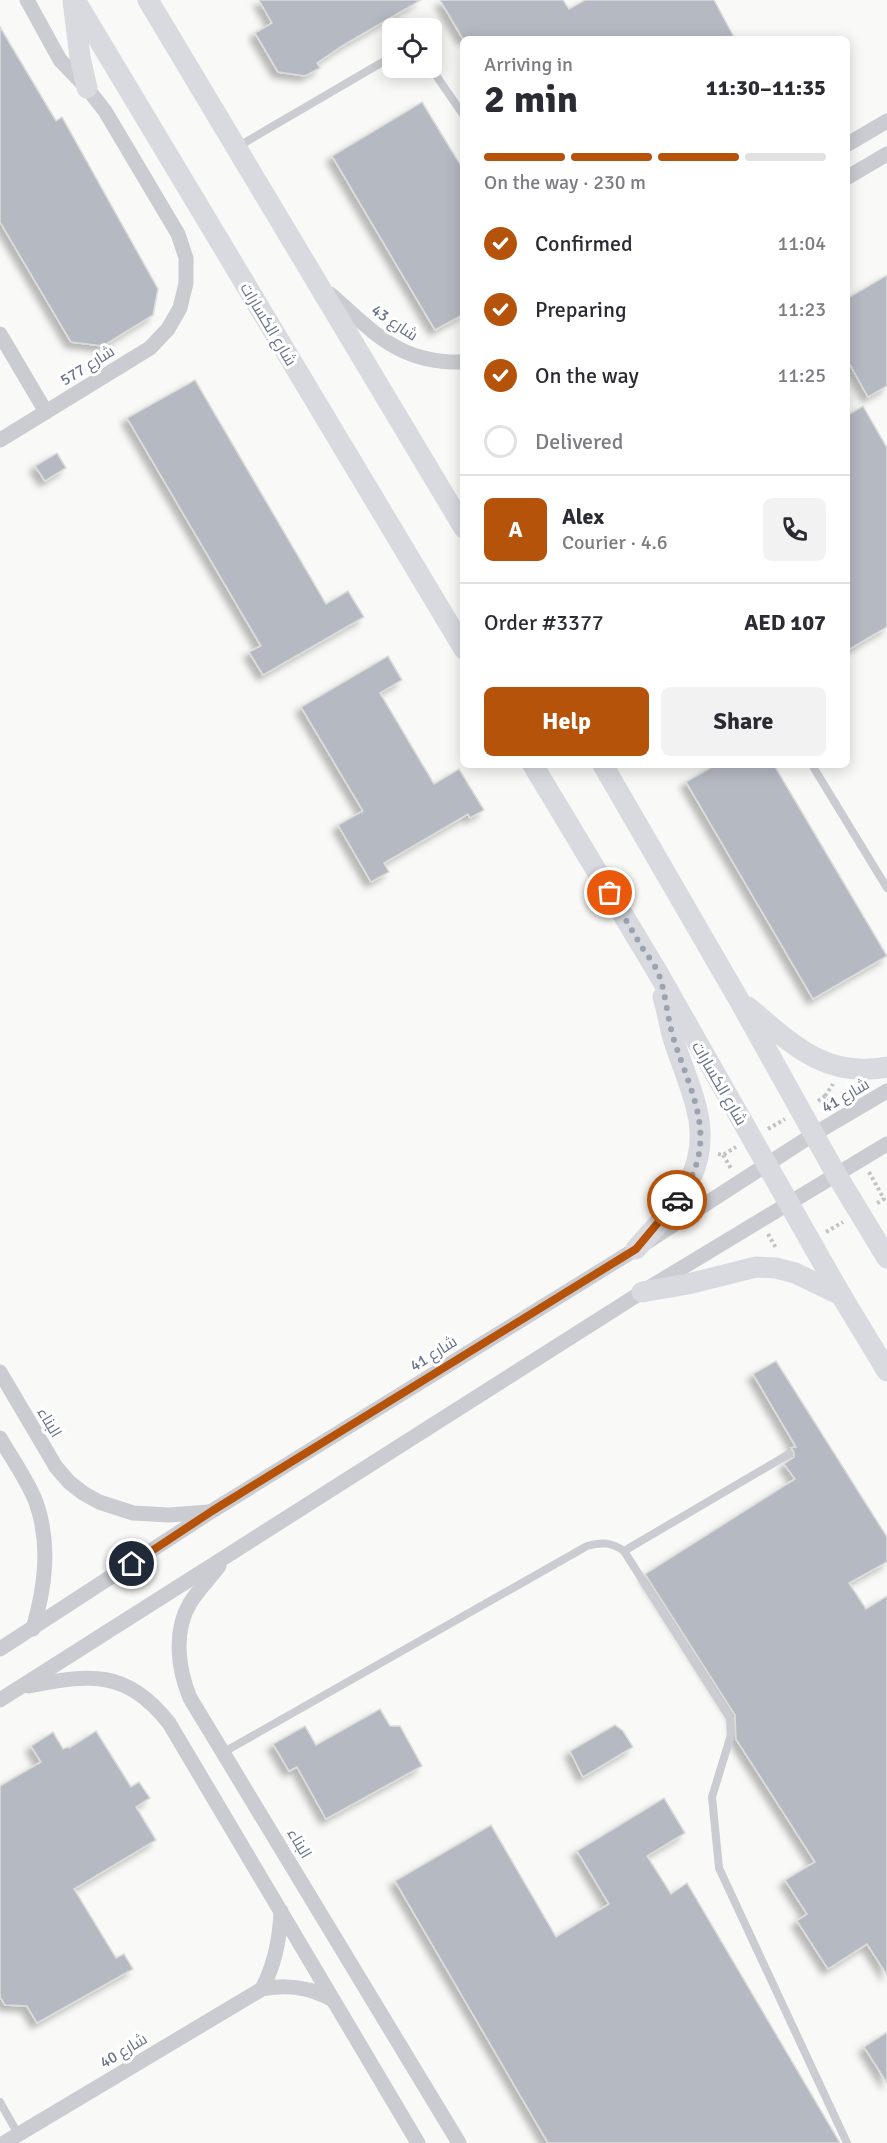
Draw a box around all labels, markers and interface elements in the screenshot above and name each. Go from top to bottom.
map controls [382,18,442,78]
button: locate [382,18,442,78]
text: Arriving in [484,52,573,77]
text: 11:30–11:35 [706,74,826,101]
text: 2 min [484,75,578,123]
text: On the way · 230 m [484,170,646,195]
icon: check [484,227,517,260]
text: Confirmed [535,230,633,257]
text: 11:04 [777,231,826,256]
street label: شارع الكسارات [235,279,301,370]
icon: check [484,293,517,326]
text: Preparing [535,296,627,323]
text: 11:23 [777,297,826,322]
street label: شارع 43 [367,300,422,346]
street label: شارع 577 [57,341,119,391]
icon: check [484,359,517,392]
text: On the way [535,362,639,389]
text: 11:25 [777,363,826,388]
text: Delivered [535,428,623,455]
button: phone [763,498,826,561]
text: Alex [562,503,604,530]
text: A [508,516,523,543]
text: Courier · 4.6 [562,530,668,555]
text: Order #3377 [484,609,604,636]
text: AED 107 [744,609,826,636]
button: Help [484,687,649,756]
button: Share [661,687,826,756]
pin [584,867,635,918]
icon: bag [593,876,626,909]
street label: شارع الكسارات [686,1038,751,1129]
street label: شارع 41 [818,1074,873,1118]
courier [647,1170,707,1230]
icon: car [661,1184,694,1217]
street label: شارع 41 [406,1332,461,1377]
street label: البناء [32,1404,66,1441]
pin [106,1538,157,1589]
icon: home [115,1547,148,1580]
street label: البناء [282,1825,316,1862]
street label: شارع 40 [96,2029,151,2074]

